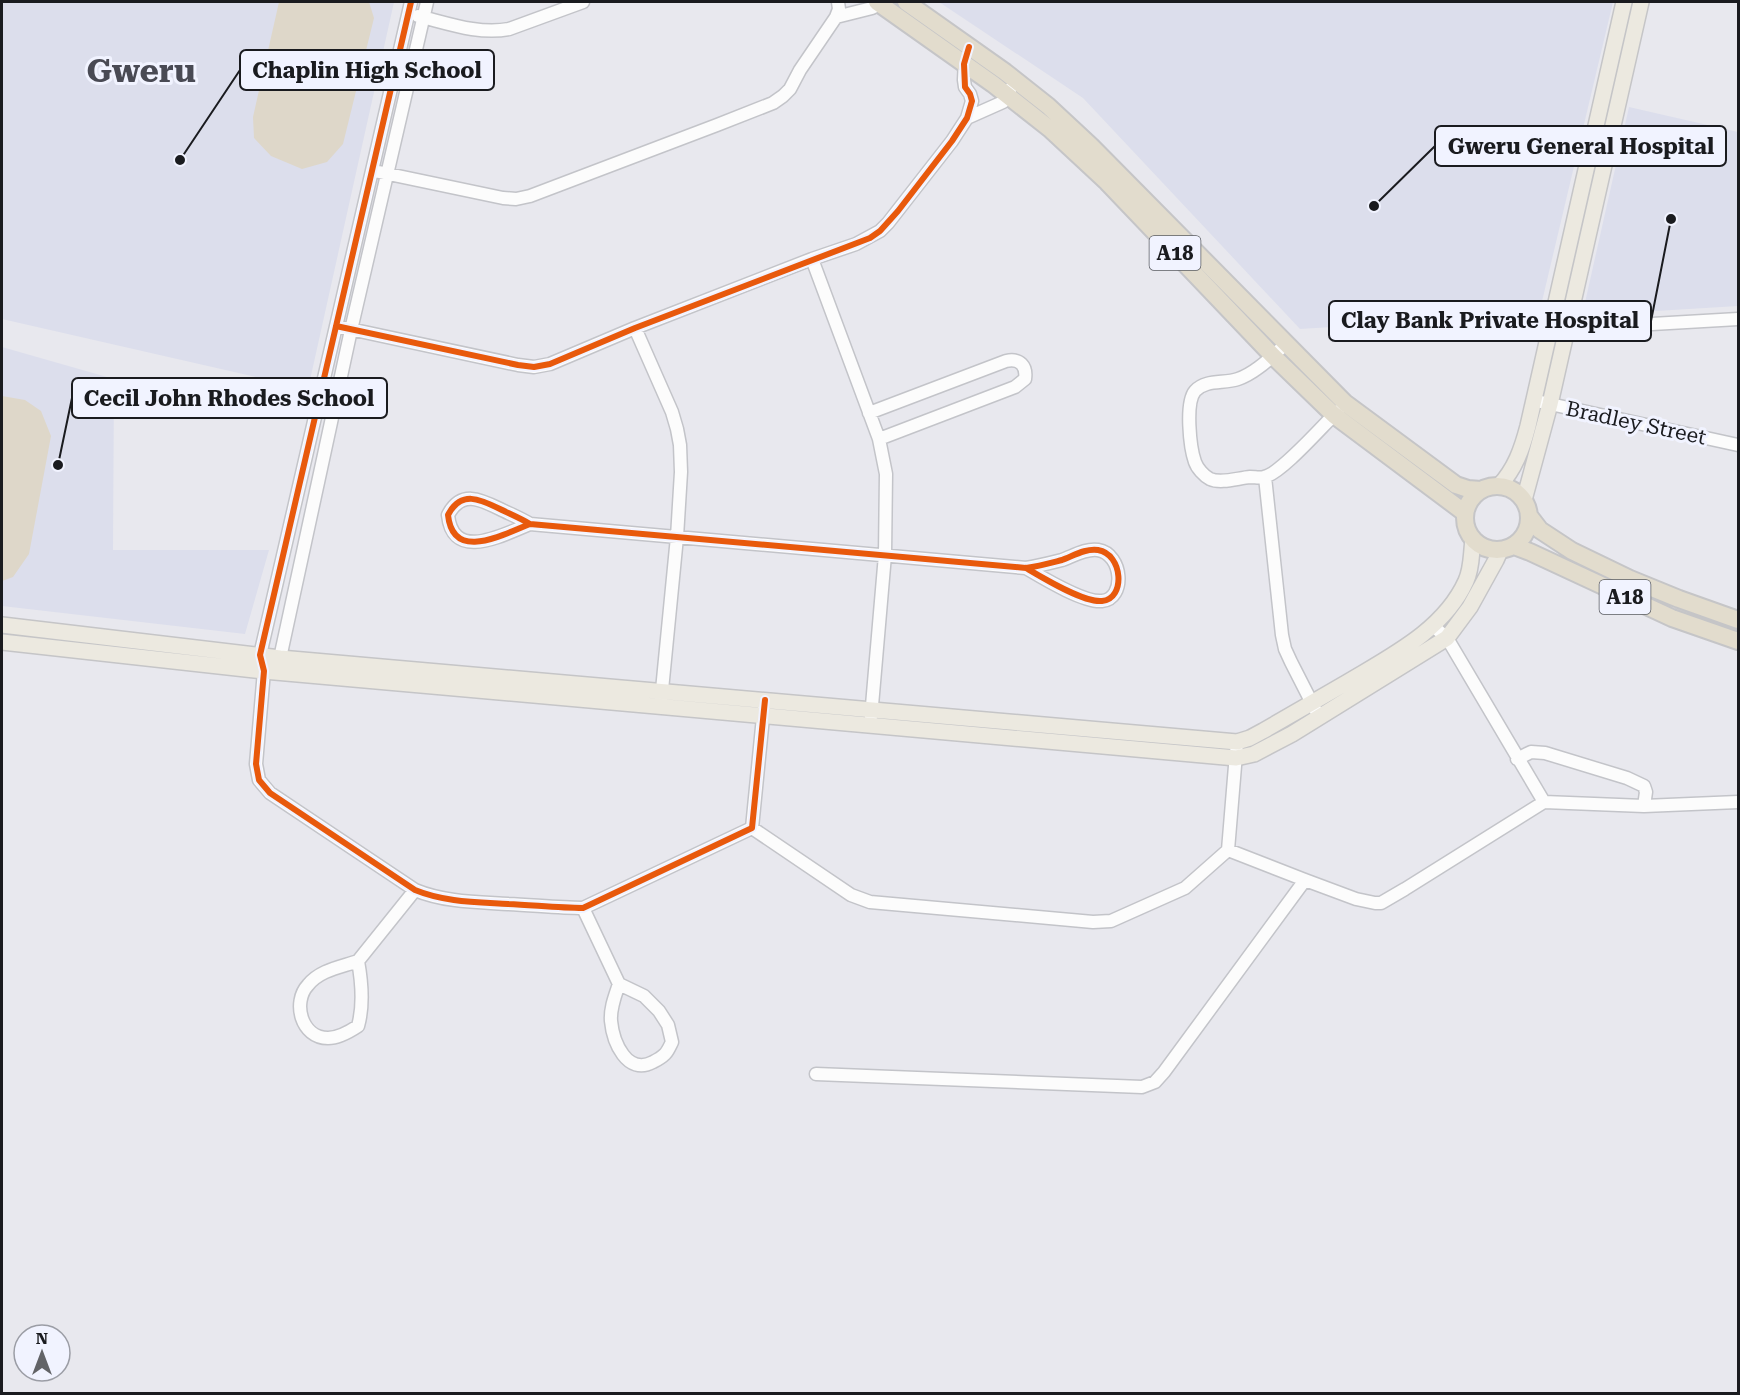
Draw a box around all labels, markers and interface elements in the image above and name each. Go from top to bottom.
callout: Chaplin High School [240,50,494,90]
district label: Gweru [86,51,196,90]
text: Chaplin High School [252,58,482,83]
callout: Gweru General Hospital [1435,126,1726,166]
text: Gweru General Hospital [1448,134,1714,159]
road number: A18 [1150,236,1200,270]
callout: Clay Bank Private Hospital [1329,301,1651,341]
text: Clay Bank Private Hospital [1341,308,1639,333]
callout: Cecil John Rhodes School [72,378,387,418]
text: Cecil John Rhodes School [84,386,374,411]
street label: Bradley Street [1564,396,1709,450]
road number: A18 [1600,580,1650,614]
north arrow [12,1323,72,1383]
text: N [36,1329,48,1348]

